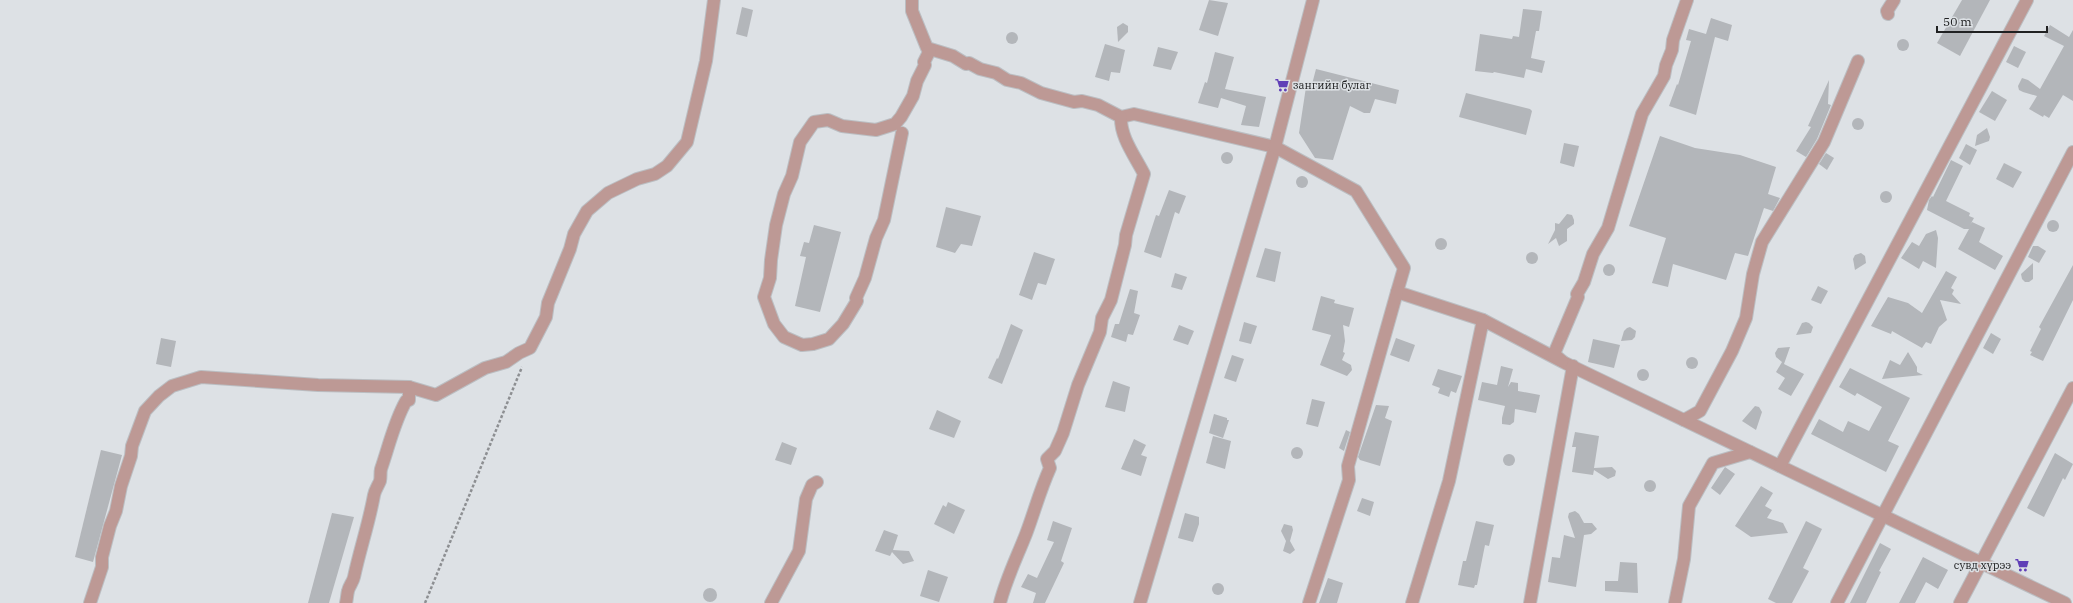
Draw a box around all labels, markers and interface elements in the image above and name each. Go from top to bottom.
scale bar [1937,8,2047,34]
text: 50 m [1943,14,1972,29]
supermarket icon: зангийн булаг [1274,77,1290,93]
place label: зангийн булаг [1293,78,1371,92]
supermarket icon: сувд хүрээ [2014,557,2030,573]
place label: сувд хүрээ [1954,558,2011,572]

